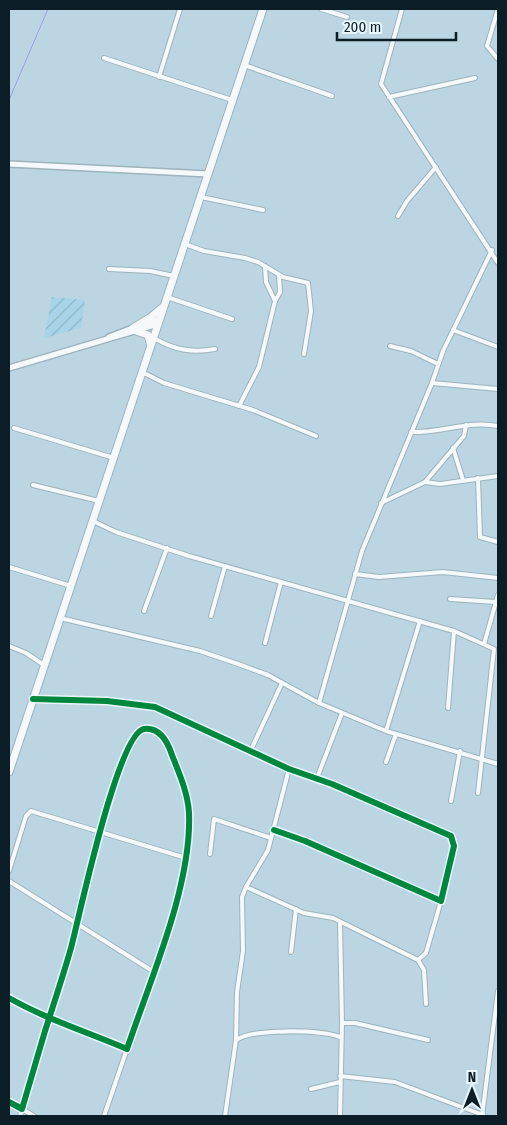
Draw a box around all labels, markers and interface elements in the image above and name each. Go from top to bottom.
scale bar [337,10,456,42]
text: 200 m [344,18,381,36]
north arrow [447,1065,497,1115]
text: N [468,1069,476,1086]

